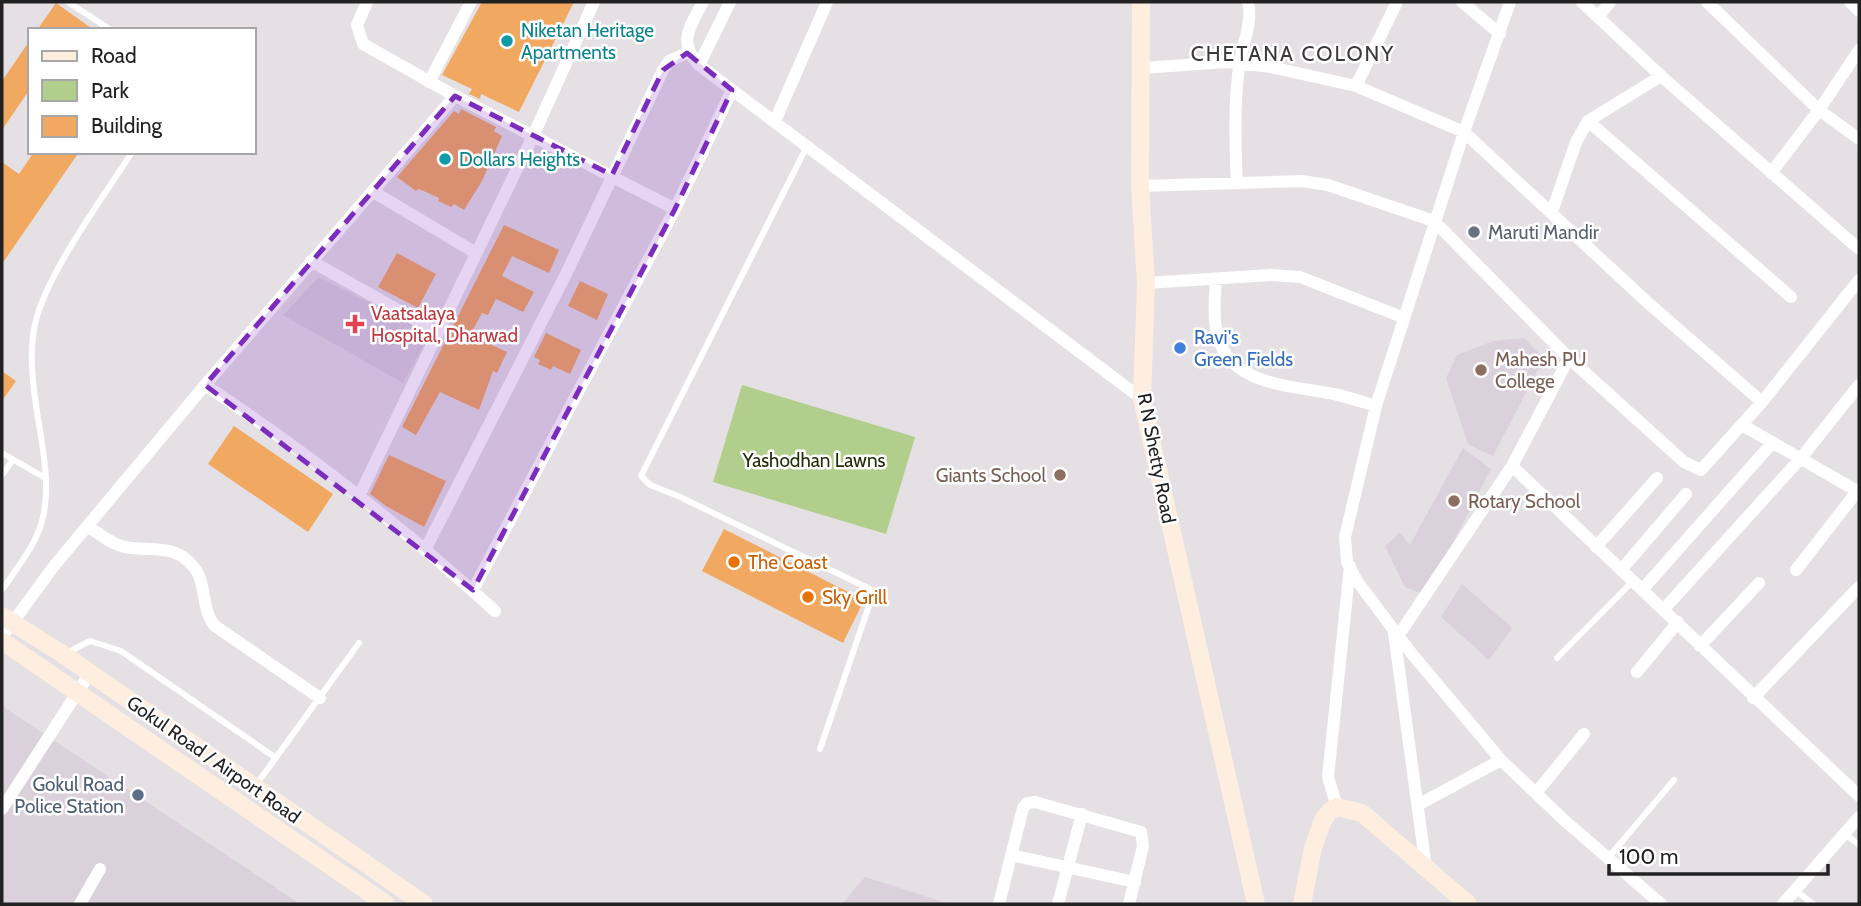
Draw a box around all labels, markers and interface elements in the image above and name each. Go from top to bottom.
place label: Niketan Heritage Apartments [521,19,654,64]
legend [28,28,256,154]
marker: Niketan Heritage Apartments [499,33,515,49]
district label: CHETANA COLONY [1191,41,1395,66]
text: Road [91,43,137,68]
text: Park [91,78,129,103]
text: Building [91,113,163,138]
place label: Dollars Heights [459,148,580,171]
marker: Dollars Heights [437,151,453,167]
place label: Maruti Mandir [1488,221,1599,244]
marker: Maruti Mandir [1466,224,1482,240]
place label: Vaatsalaya Hospital, Dharwad [371,302,518,347]
marker: Vaatsalaya Hospital, Dharwad [345,314,365,334]
place label: Ravi's Green Fields [1194,326,1293,371]
marker: Ravi's Green Fields [1172,340,1188,356]
place label: Mahesh PU College [1495,348,1587,393]
marker: Mahesh PU College [1473,362,1489,378]
street label: R N Shetty Road [1133,391,1180,525]
park label: Yashodhan Lawns [742,449,886,472]
place label: Giants School [936,464,1047,487]
marker: Giants School [1052,467,1068,483]
place label: Rotary School [1468,490,1581,513]
marker: Rotary School [1446,493,1462,509]
place label: The Coast [748,551,828,574]
marker: The Coast [726,554,742,570]
place label: Sky Grill [822,586,888,609]
marker: Sky Grill [800,589,816,605]
street label: Gokul Road / Airport Road [122,691,305,828]
place label: Gokul Road Police Station [14,773,124,818]
marker: Gokul Road Police Station [130,787,146,803]
scale bar [1609,832,1828,876]
text: 100 m [1619,844,1678,869]

